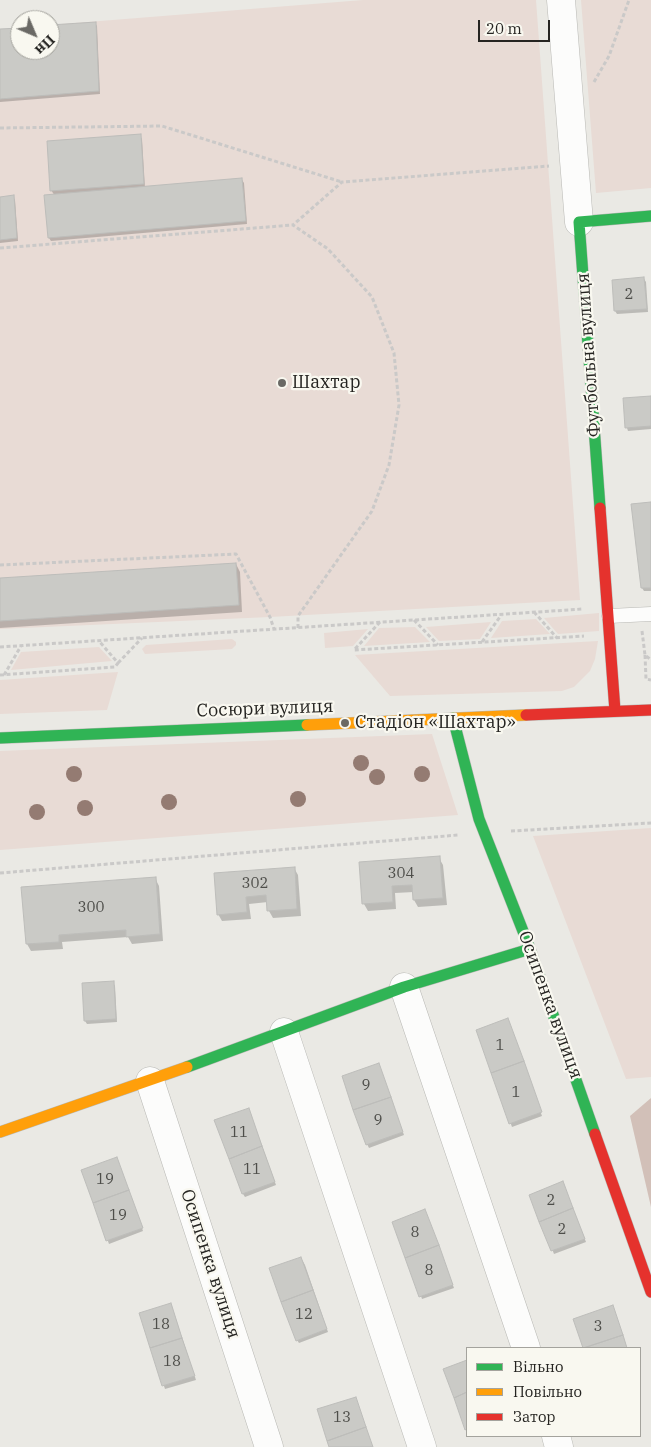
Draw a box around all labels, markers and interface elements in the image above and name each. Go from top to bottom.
north arrow [10,10,60,60]
scale bar [481,10,554,42]
text: 20 m [486,19,522,38]
text: Пн [31,31,59,59]
street label: Футбольна вулиця [572,272,606,438]
house number: 2 [625,286,633,304]
place label: Шахтар [292,372,360,394]
marker: Шахтар [276,377,288,389]
street label: Сосюри вулиця [196,696,334,722]
place label: Стадіон «Шахтар» [355,712,516,734]
marker: Стадіон «Шахтар» [339,717,351,729]
house number: 304 [388,865,414,883]
house number: 302 [242,875,268,893]
house number: 300 [78,899,104,917]
street label: Осипенка вулиця [513,928,587,1082]
house number: 1 [496,1037,504,1055]
house number: 9 [362,1077,370,1095]
house number: 1 [512,1084,520,1102]
house number: 9 [374,1112,382,1130]
house number: 11 [230,1124,248,1142]
house number: 11 [243,1161,261,1179]
house number: 19 [96,1171,114,1189]
street label: Осипенка вулиця [176,1187,244,1341]
house number: 2 [547,1192,555,1210]
house number: 19 [109,1207,127,1225]
house number: 2 [558,1221,566,1239]
house number: 8 [411,1224,419,1242]
house number: 8 [425,1262,433,1280]
house number: 12 [295,1306,313,1324]
house number: 18 [152,1316,170,1334]
house number: 3 [594,1318,602,1336]
legend [466,1347,641,1437]
house number: 18 [163,1353,181,1371]
text: Вільно [513,1357,563,1376]
text: Повільно [513,1382,582,1401]
text: Затор [513,1407,556,1426]
house number: 13 [333,1409,351,1427]

